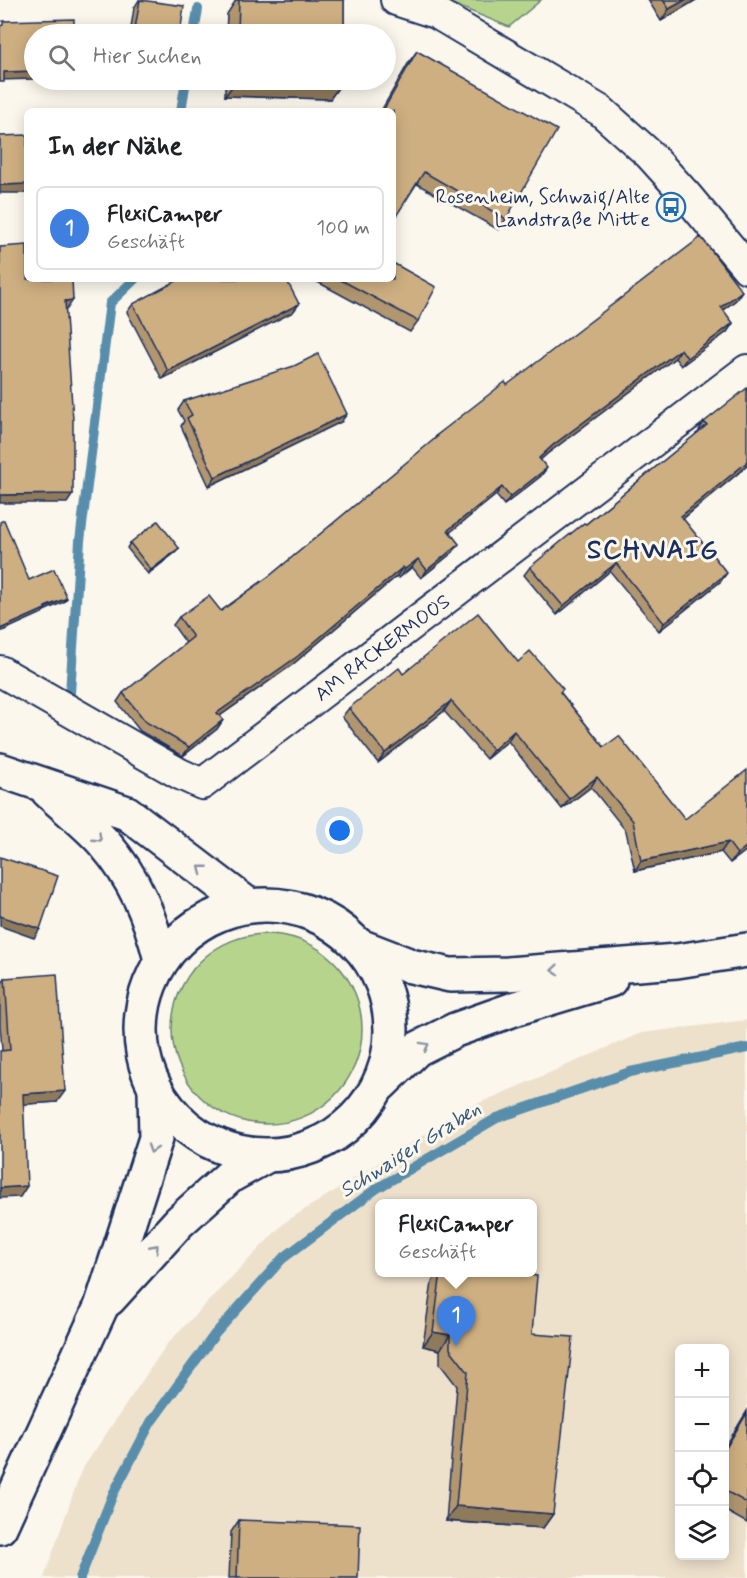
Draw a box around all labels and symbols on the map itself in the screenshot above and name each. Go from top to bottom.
place label: Rosenheim, Schwaig/Alte Landstraße Mitte [436,184,650,234]
bus stop icon: Rosenheim, Schwaig/Alte Landstraße Mitte [655,191,687,223]
district label: SCHWAIG [587,534,719,568]
street label: AM RACKERMOOS [310,588,456,708]
your location [325,816,354,845]
one-way arrow [91,830,102,841]
one-way arrow [198,865,209,876]
one-way arrow [551,964,560,977]
one-way arrow [418,1042,429,1053]
water label: Schwaiger Graben [334,1095,488,1206]
one-way arrow [147,1143,159,1154]
one-way arrow [148,1244,159,1255]
pin: 1 [436,1296,476,1346]

